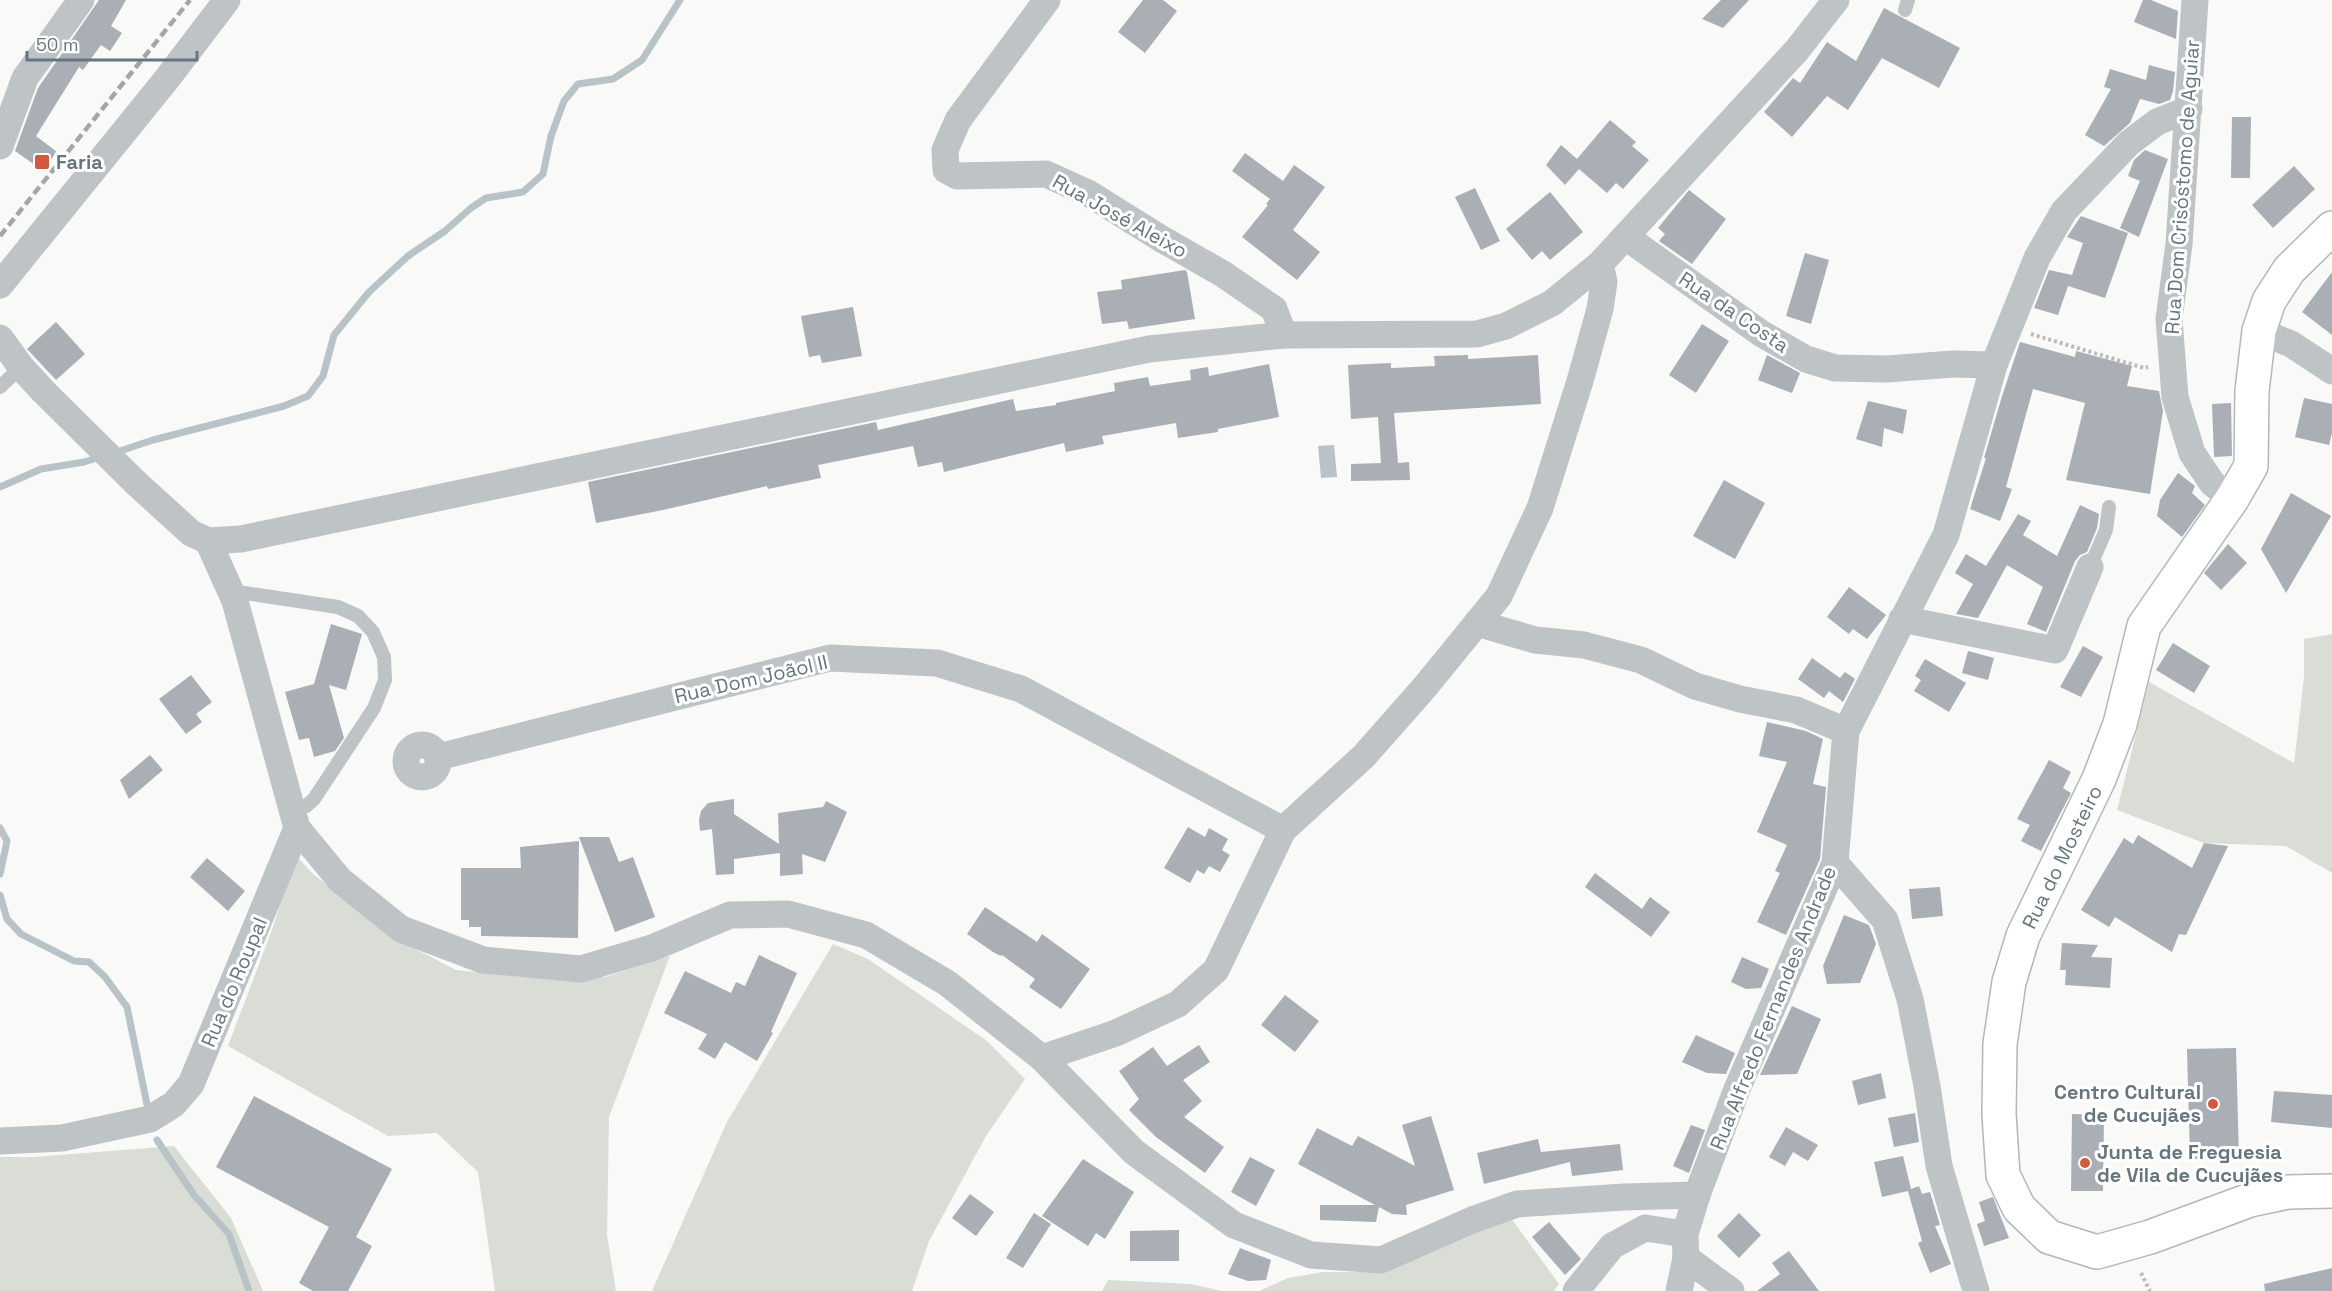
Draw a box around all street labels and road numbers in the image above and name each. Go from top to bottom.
street label: Rua Dom Crisóstomo de Aguiar [2159,39,2205,335]
street label: Rua José Aleixo [1048,168,1192,264]
street label: Rua da Costa [1674,266,1794,358]
street label: Rua Dom Joãol II [672,649,830,709]
street label: Rua do Mosteiro [2016,781,2108,933]
street label: Rua Alfredo Fernandes Andrade [1704,862,1842,1154]
street label: Rua do Roupal [195,913,273,1051]

